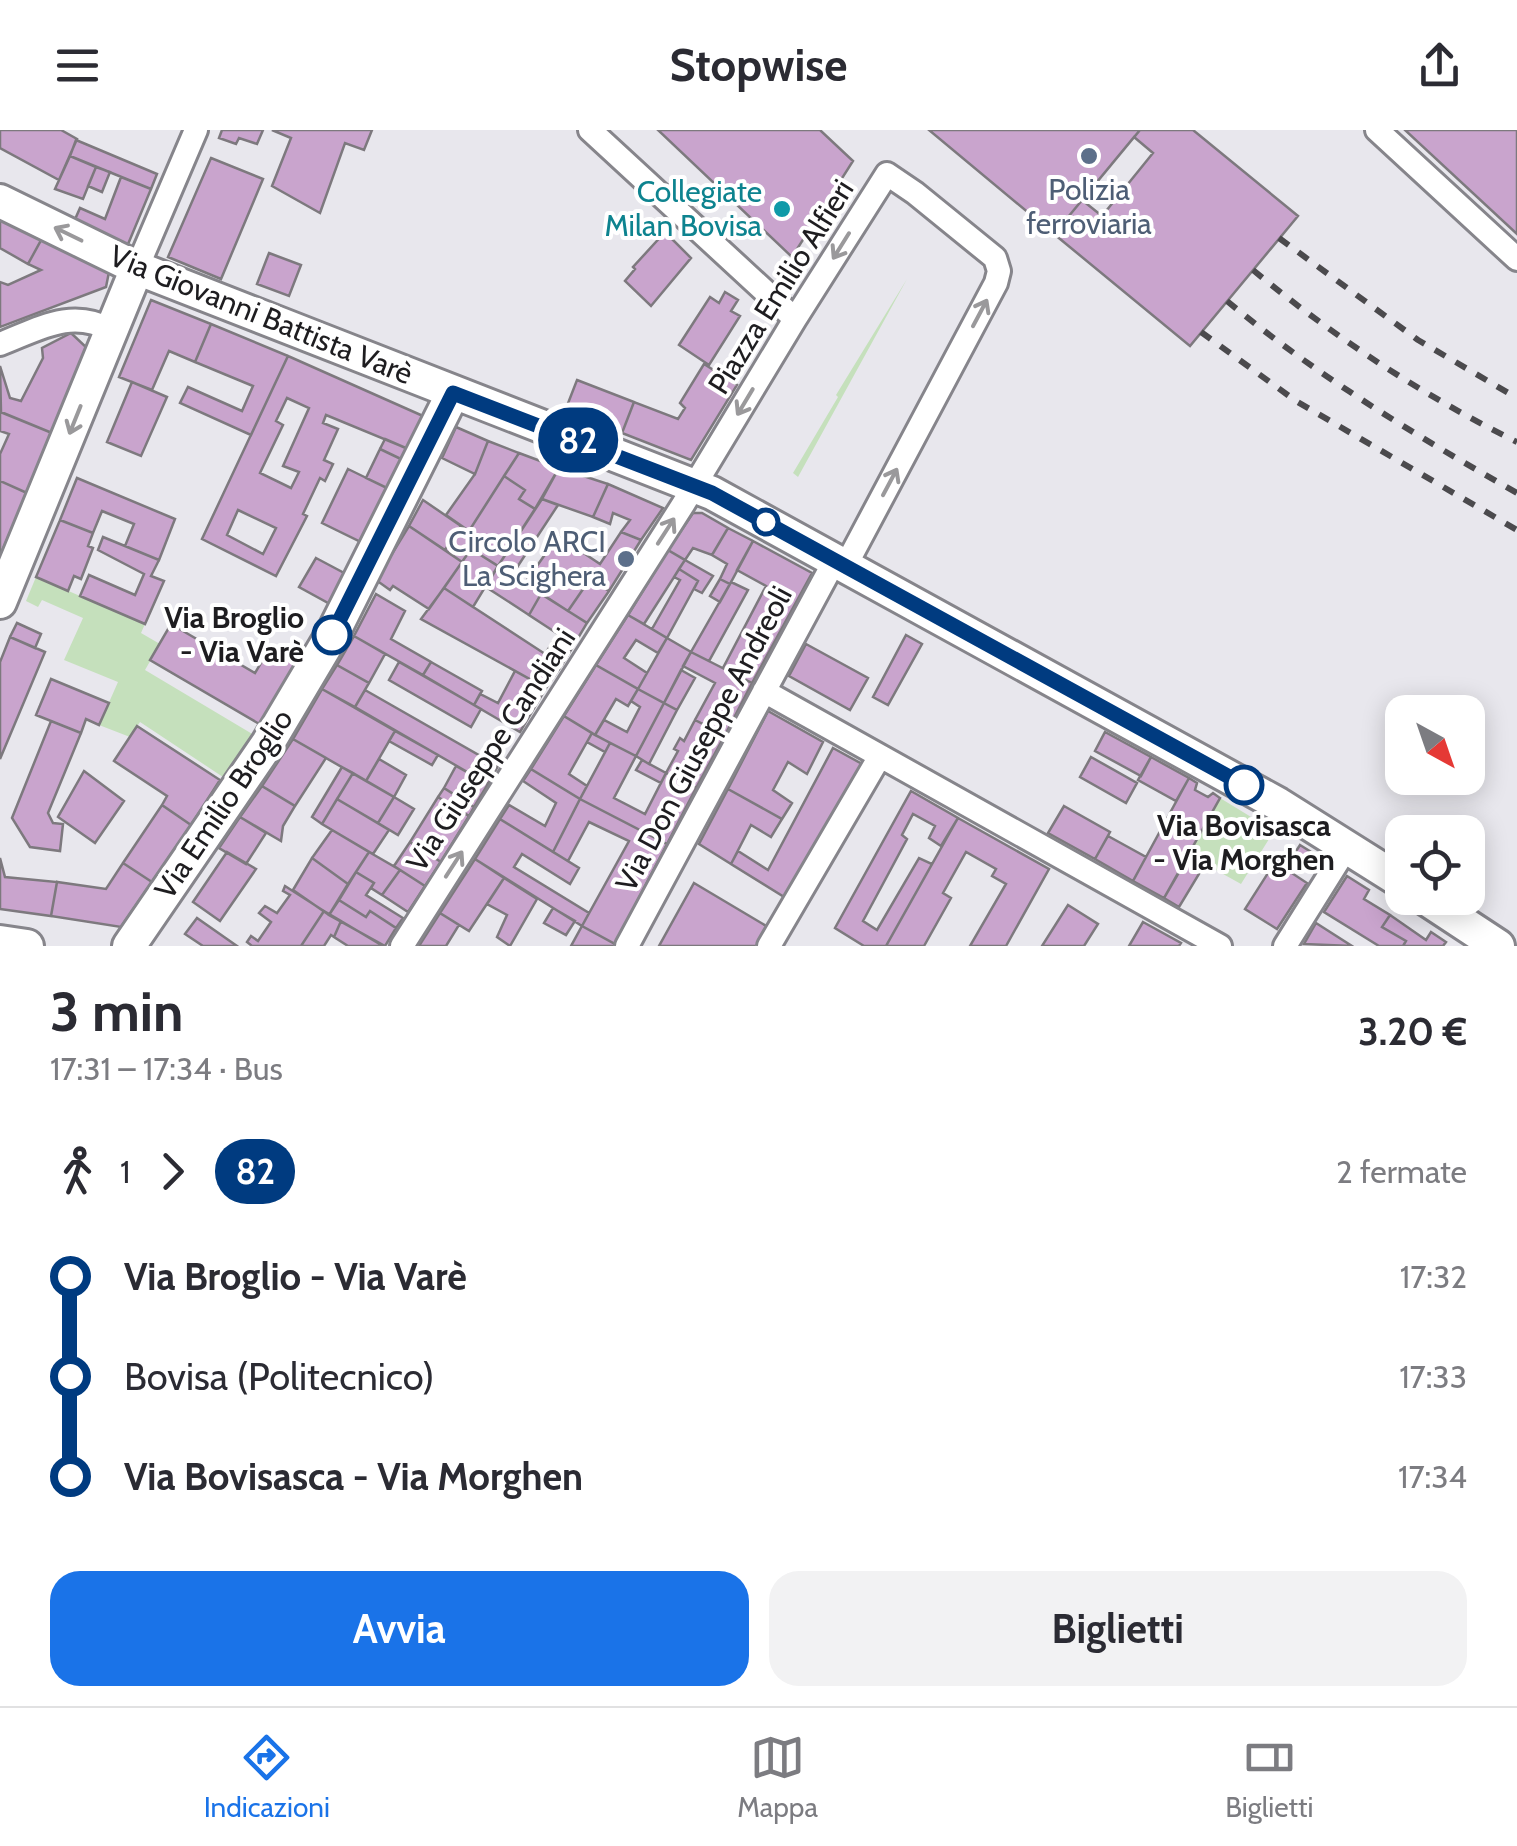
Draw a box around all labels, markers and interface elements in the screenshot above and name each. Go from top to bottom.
icon: menu [50,38,105,93]
text: Stopwise [670,38,847,92]
icon: share [1412,38,1467,93]
marker: Polizia ferroviaria [1078,145,1100,167]
place label: Polizia ferroviaria [1026,171,1152,242]
place label: Collegiate Milan Bovisa [604,173,763,244]
street label: Piazza Emilio Alfieri [700,173,861,401]
marker: Collegiate Milan Bovisa [771,198,793,220]
one-way arrow [54,224,84,243]
one-way arrow [830,232,851,260]
street label: Via Giovanni Battista Varè [104,237,418,392]
one-way arrow [971,299,990,328]
one-way arrow [735,387,755,416]
one-way arrow [64,404,82,435]
line badge: 82 [533,408,623,472]
text: 82 [558,419,598,462]
one-way arrow [881,468,901,498]
unlabelled marker [753,509,779,535]
one-way arrow [656,517,677,545]
place label: Circolo ARCI La Scighera [448,523,607,594]
marker: Circolo ARCI La Scighera [615,548,637,570]
street label: Via Don Giuseppe Andreoli [607,580,800,898]
place label: Via Broglio - Via Varè [164,599,304,670]
marker: Via Broglio - Via Varè [313,616,351,654]
street label: Via Giuseppe Candiani [398,621,583,878]
north arrow [1385,695,1485,795]
map controls [1385,695,1485,915]
street label: Via Emilio Broglio [146,702,301,906]
marker: Via Bovisasca - Via Morghen [1225,766,1263,804]
place label: Via Bovisasca - Via Morghen [1153,807,1335,878]
button: locate [1385,815,1485,915]
one-way arrow [444,850,465,879]
text: 3 min [50,978,183,1045]
text: 3.20 € [1358,1008,1467,1055]
text: 17:31 – 17:34 · Bus [50,1049,283,1088]
icon: walk [50,1144,105,1199]
icon: forward [145,1144,200,1199]
text: 82 [235,1150,275,1193]
text: 1 [120,1152,130,1191]
text: 2 fermate [1336,1152,1467,1191]
text: Via Broglio - Via Varè [124,1253,467,1300]
text: 17:32 [1400,1257,1467,1296]
text: Bovisa (Politecnico) [124,1353,434,1400]
text: 17:33 [1399,1357,1467,1396]
text: Via Bovisasca - Via Morghen [124,1453,583,1500]
text: 17:34 [1398,1457,1467,1496]
button: Avvia [50,1571,749,1686]
button: Biglietti [769,1571,1467,1686]
tab: Indicazioni [204,1730,330,1824]
tab: Mappa [737,1730,818,1824]
tab: Biglietti [1225,1730,1313,1824]

